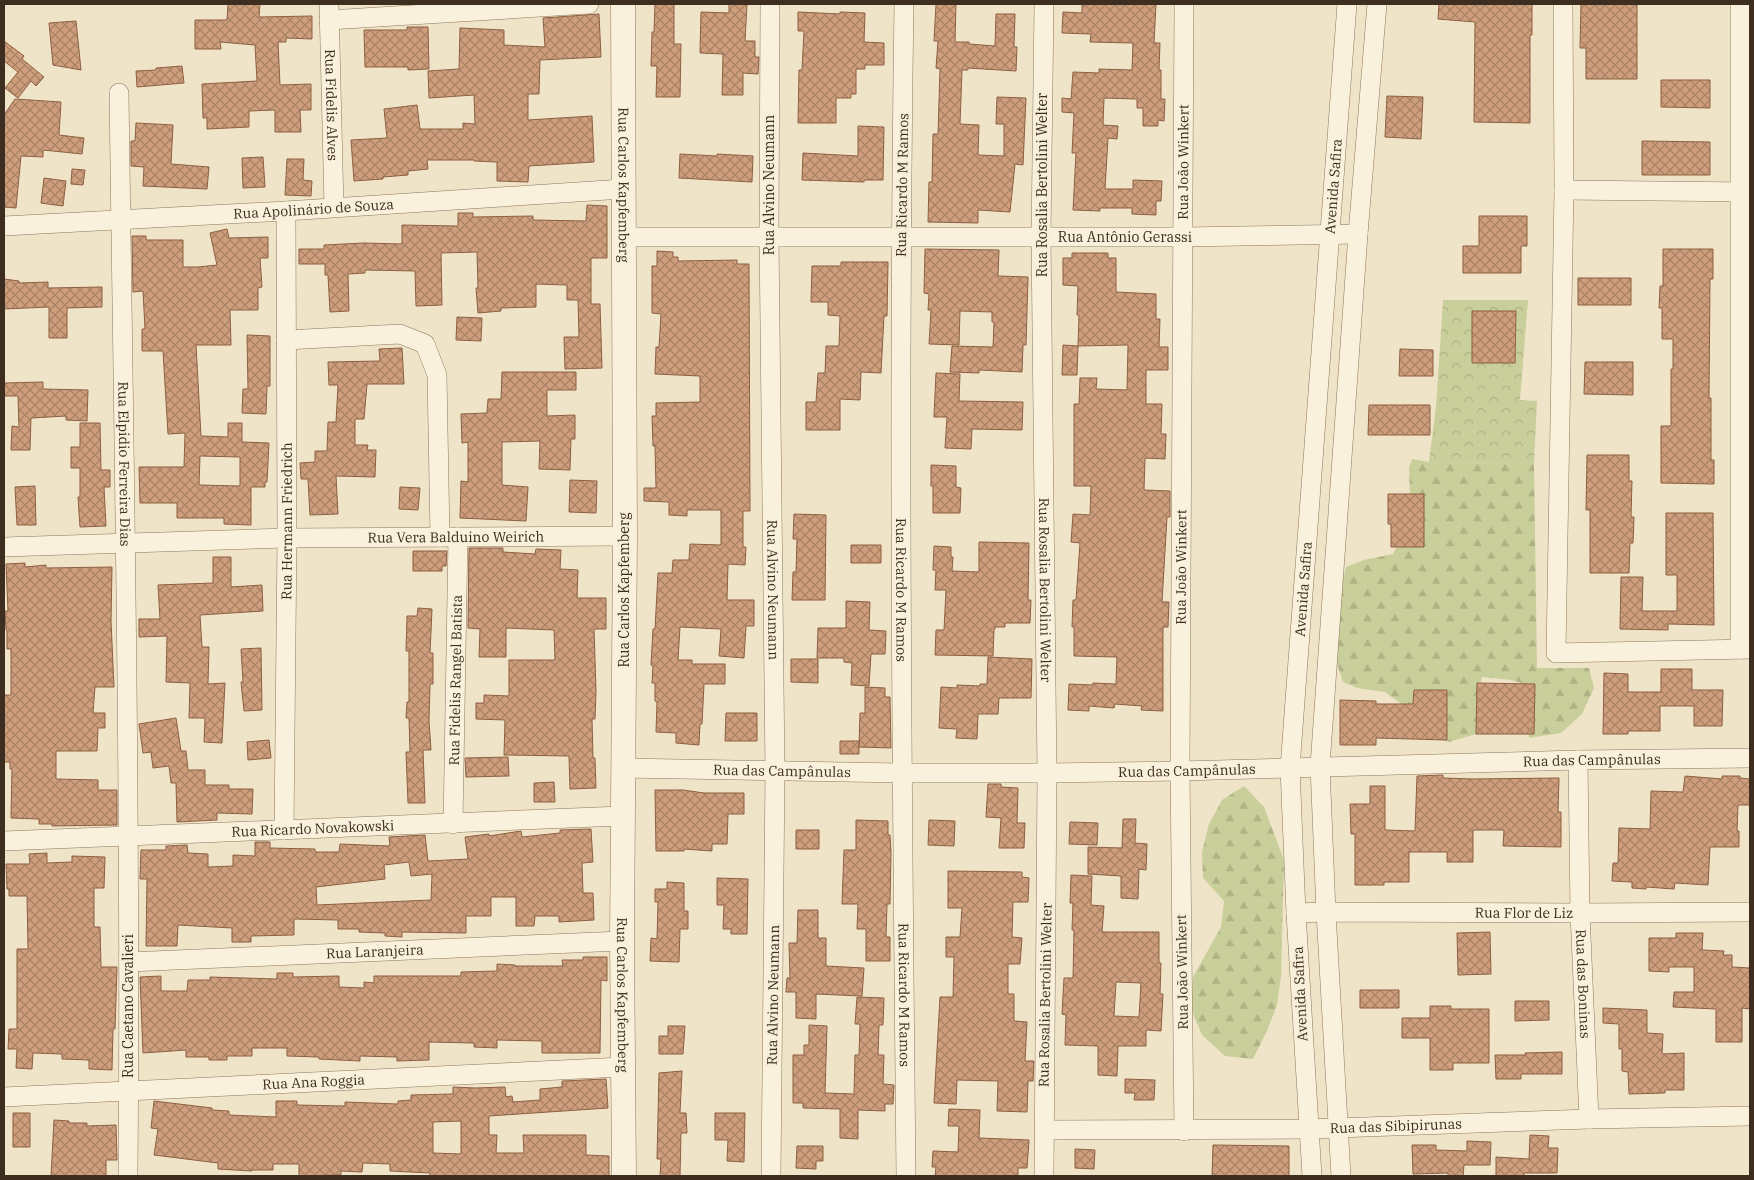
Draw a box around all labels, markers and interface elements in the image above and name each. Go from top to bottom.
street label: Rua Fidelis Alves [321,49,342,161]
street label: Rua Rosalia Bertolini Welter [1033,92,1051,277]
street label: Rua João Winkert [1174,104,1192,220]
street label: Rua Carlos Kapfemberg [614,107,633,263]
street label: Rua Ricardo M Ramos [892,113,912,257]
street label: Rua Alvino Neumann [760,115,778,255]
street label: Avenida Safira [1321,138,1346,234]
street label: Rua Apolinário de Souza [233,195,395,223]
street label: Rua Antônio Gerassi [1058,228,1192,246]
street label: Rua Elpidio Ferreira Dias [114,381,134,547]
street label: Rua Hermann Friedrich [277,442,296,600]
street label: Rua Rosalia Bertolini Welter [1035,497,1055,683]
street label: Rua João Winkert [1172,509,1190,625]
street label: Rua Carlos Kapfemberg [615,512,633,668]
street label: Rua Ricardo M Ramos [892,518,911,662]
street label: Rua Alvino Neumann [763,520,783,660]
street label: Rua Vera Balduino Weirich [368,527,544,547]
street label: Avenida Safira [1291,540,1316,637]
street label: Rua Fidelis Rangel Batista [445,594,466,766]
street label: Rua das Campânulas [1523,750,1661,771]
street label: Rua das Campânulas [1118,760,1256,781]
street label: Rua das Campânulas [713,761,851,781]
street label: Rua Ricardo Novakowski [231,816,395,841]
street label: Rua Rosalia Bertolini Welter [1034,902,1056,1087]
street label: Rua Flor de Liz [1475,904,1573,922]
street label: Rua João Winkert [1172,914,1192,1030]
street label: Rua Carlos Kapfemberg [613,917,632,1073]
street label: Rua Ricardo M Ramos [895,923,914,1067]
street label: Rua Alvino Neumann [763,925,783,1065]
street label: Rua das Boninas [1572,929,1594,1039]
street label: Rua Caetano Cavalieri [119,934,137,1078]
street label: Rua Laranjeira [326,940,424,963]
street label: Avenida Safira [1288,946,1311,1042]
street label: Rua Ana Roggia [262,1070,366,1093]
street label: Rua das Sibipirunas [1330,1115,1463,1137]

